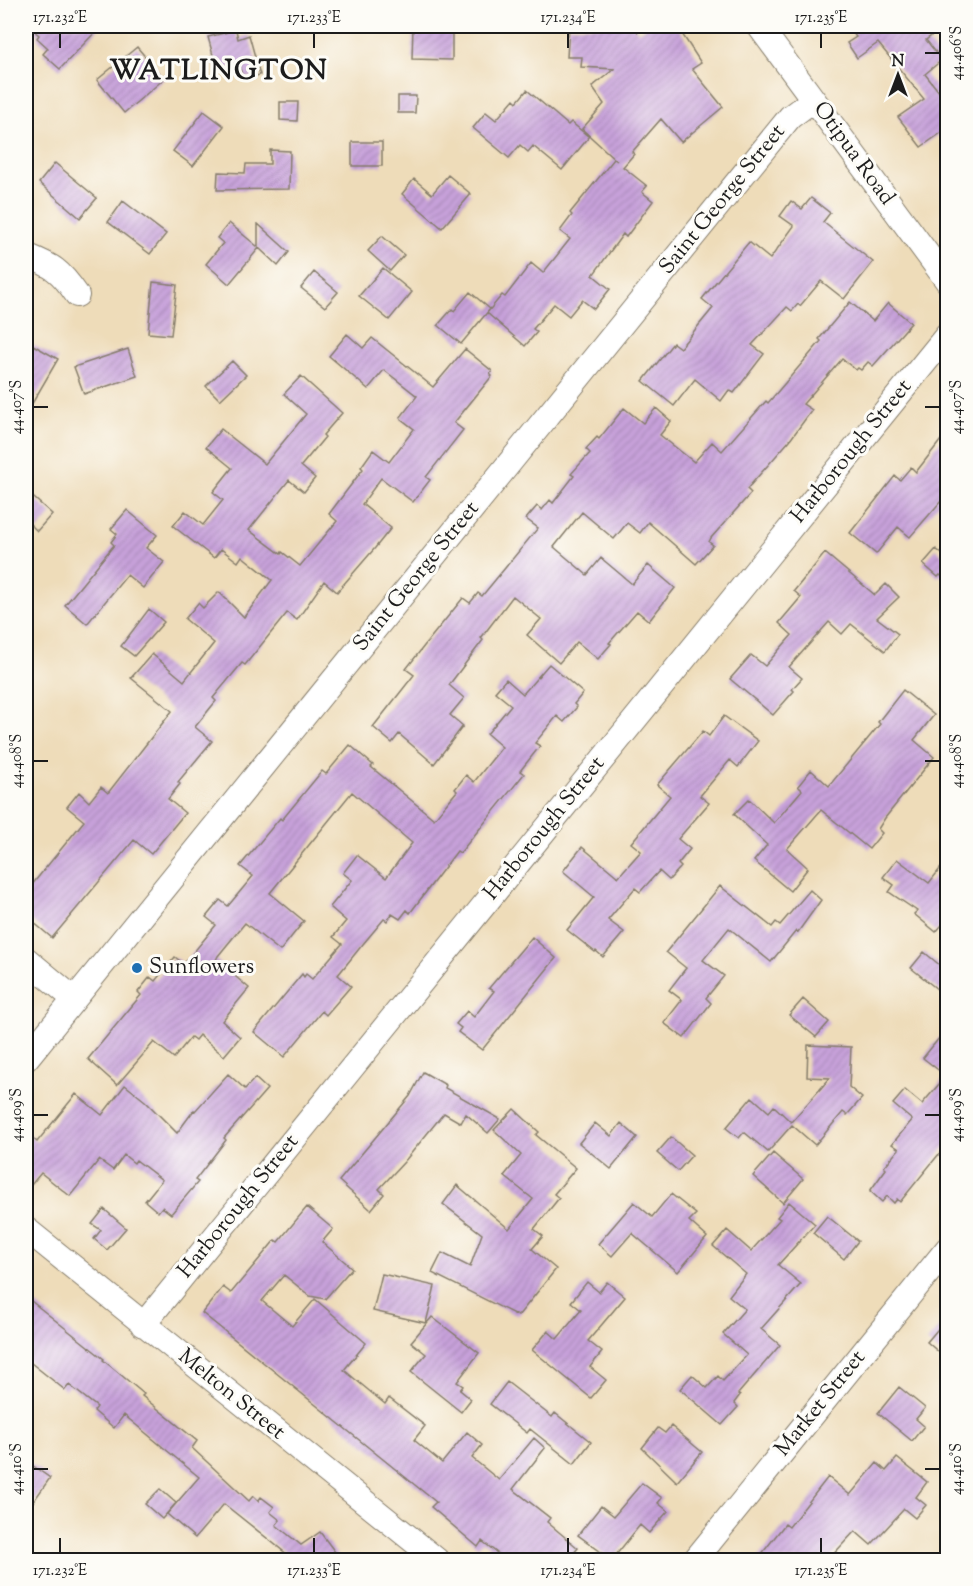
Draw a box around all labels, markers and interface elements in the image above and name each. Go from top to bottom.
text: 171.232°E [33,8,87,29]
text: 171.233°E [287,8,341,29]
text: 171.234°E [541,8,595,29]
text: 171.235°E [795,8,847,29]
text: 44.406°S [947,26,968,80]
north arrow [868,45,928,105]
text: N [892,51,905,74]
district label: WATLINGTON [110,52,328,92]
street label: Otipua Road [804,95,902,213]
street label: Saint George Street [652,118,794,282]
street label: Harborough Street [784,373,921,531]
text: 44.407°S [7,380,28,434]
text: 44.407°S [947,380,968,434]
street label: Saint George Street [346,495,488,659]
text: 44.408°S [7,734,28,788]
text: 44.408°S [947,734,968,788]
street label: Harborough Street [477,750,614,908]
place label: Sunflowers [149,952,254,984]
marker: Sunflowers [130,961,144,975]
text: 44.409°S [7,1088,28,1142]
text: 44.409°S [947,1088,968,1142]
street label: Harborough Street [171,1128,308,1286]
street label: Melton Street [170,1342,292,1449]
street label: Market Street [768,1343,874,1464]
text: 44.410°S [7,1443,28,1495]
text: 44.410°S [947,1443,968,1495]
text: 171.232°E [33,1561,87,1582]
text: 171.233°E [287,1561,341,1582]
text: 171.234°E [541,1561,595,1582]
text: 171.235°E [795,1561,847,1582]

